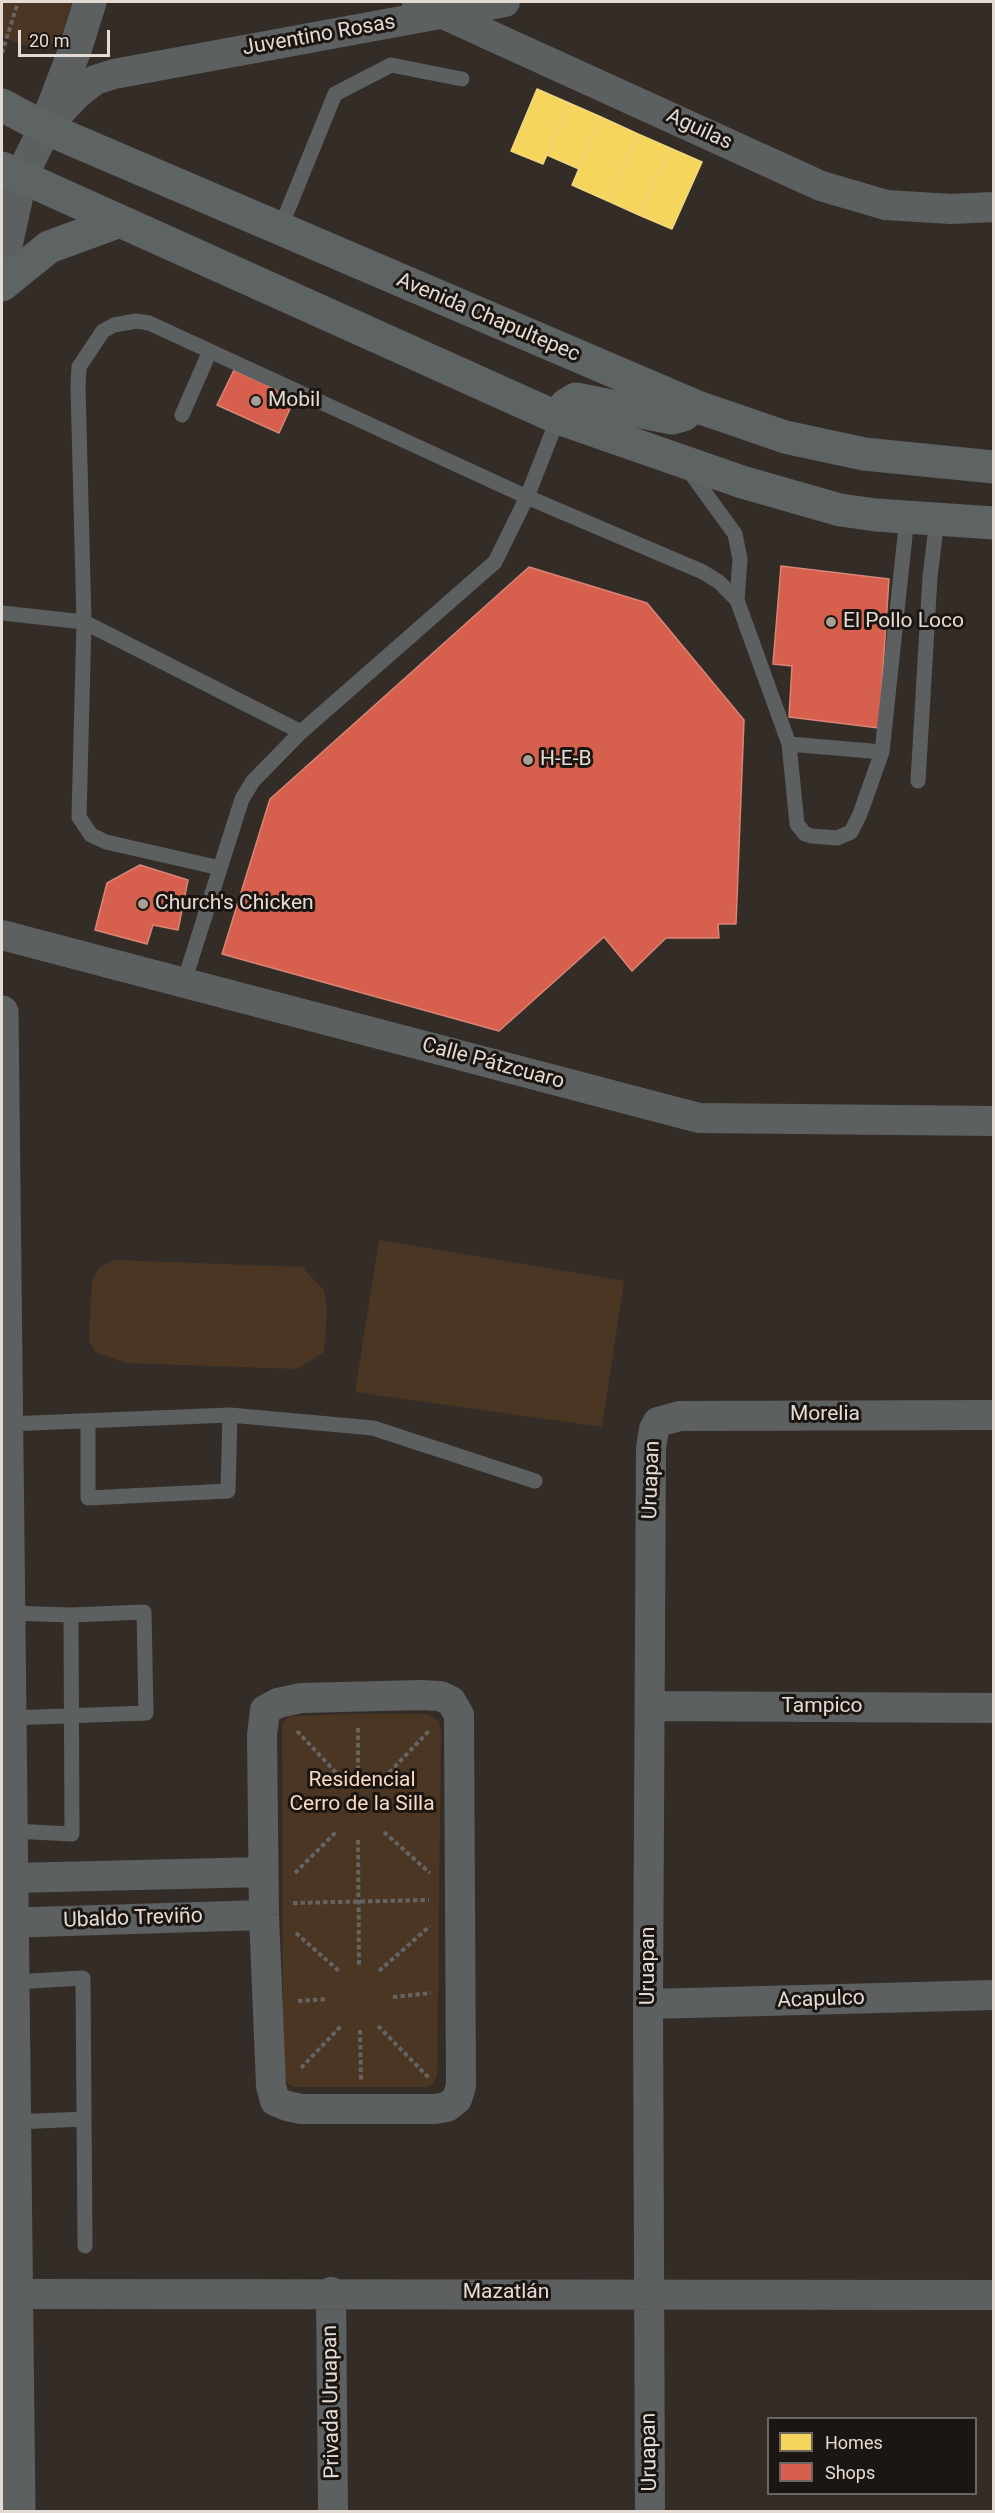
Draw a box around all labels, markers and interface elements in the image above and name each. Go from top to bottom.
street label: Juventino Rosas [241,10,397,62]
scale bar [21,18,112,56]
text: 20 m [29,30,69,51]
street label: Aguilas [662,104,736,156]
street label: Avenida Chapultepec [393,268,583,368]
place label: Mobil [268,388,320,414]
marker: Mobil [249,394,263,408]
place label: El Pollo Loco [843,609,964,635]
marker: El Pollo Loco [824,615,838,629]
place label: H-E-B [540,747,592,773]
marker: H-E-B [521,753,535,767]
place label: Church's Chicken [155,891,314,917]
marker: Church's Chicken [136,897,150,911]
street label: Calle Pátzcuaro [419,1033,567,1095]
street label: Morelia [790,1402,860,1428]
street label: Uruapan [638,1440,666,1520]
street label: Tampico [781,1694,863,1720]
park label: Residencial Cerro de la Silla [289,1768,435,1818]
street label: Ubaldo Treviño [63,1904,203,1934]
street label: Uruapan [636,1927,662,2005]
street label: Acapulco [777,1986,865,2014]
street label: Mazatlán [463,2280,549,2306]
street label: Privada Uruapan [318,2325,346,2479]
street label: Uruapan [637,2413,663,2491]
legend [767,2417,977,2495]
text: Homes [825,2432,883,2453]
text: Shops [825,2462,875,2483]

